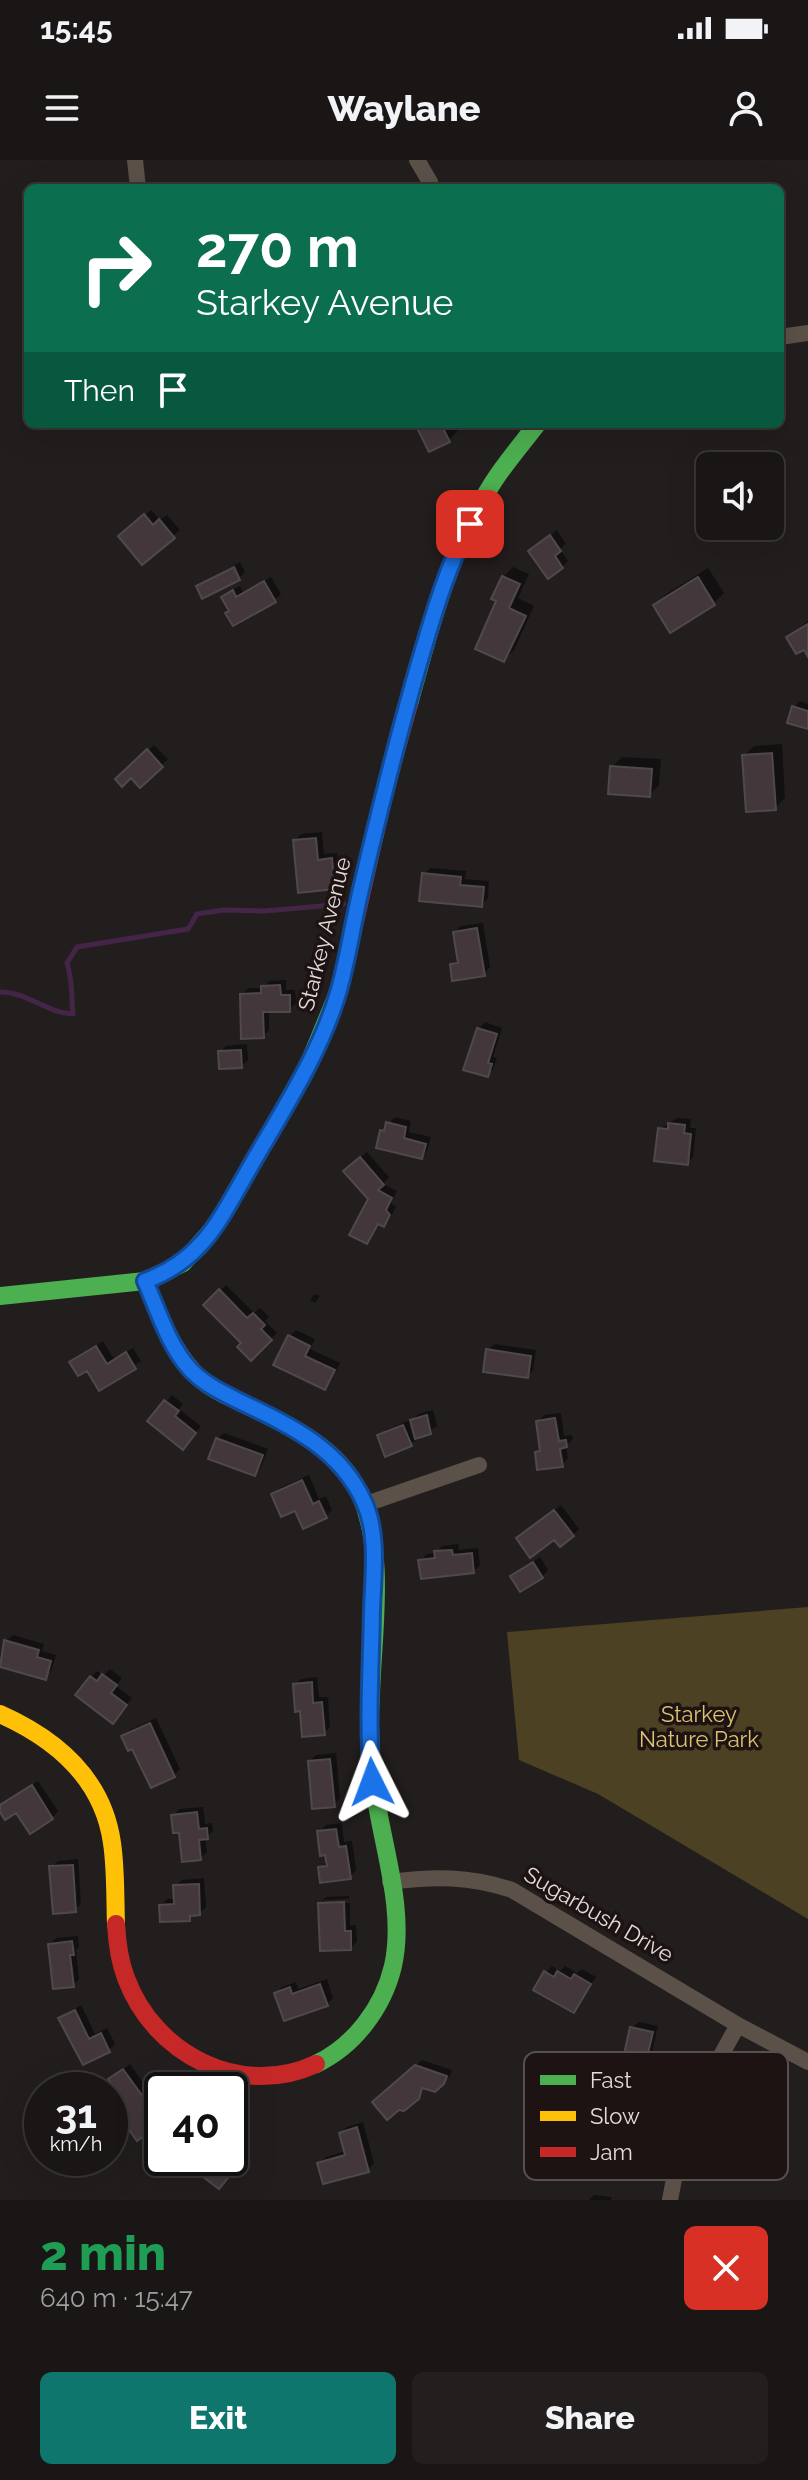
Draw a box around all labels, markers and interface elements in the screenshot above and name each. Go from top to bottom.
text: 15:45 [40,11,113,46]
icon: menu [40,86,84,130]
icon: person [724,86,768,130]
text: Waylane [328,87,480,129]
text: 270 m [196,214,359,280]
icon: right [64,216,168,320]
text: Starkey Avenue [196,281,454,323]
icon: arrive [151,368,195,412]
text: Then [64,373,135,408]
map controls [696,452,784,540]
button: sound [696,452,784,540]
pin [436,490,504,558]
icon: arrive [448,502,492,546]
street label: Starkey Avenue [292,854,356,1013]
park label: Starkey Nature Park [639,1701,759,1752]
position arrow [330,1740,414,1824]
street label: Sugarbush Drive [520,1861,678,1967]
legend [524,2052,788,2180]
text: Fast [590,2067,632,2093]
speed limit sign: 40 [144,2072,248,2176]
text: 31 [55,2090,97,2137]
text: Slow [590,2103,640,2129]
text: km/h [50,2132,102,2156]
text: Jam [590,2139,633,2165]
text: 2 min [40,2225,166,2281]
button: close [684,2226,768,2310]
text: 640 m · 15:47 [40,2283,193,2313]
button: Exit [40,2372,396,2464]
button: Share [412,2372,768,2464]

